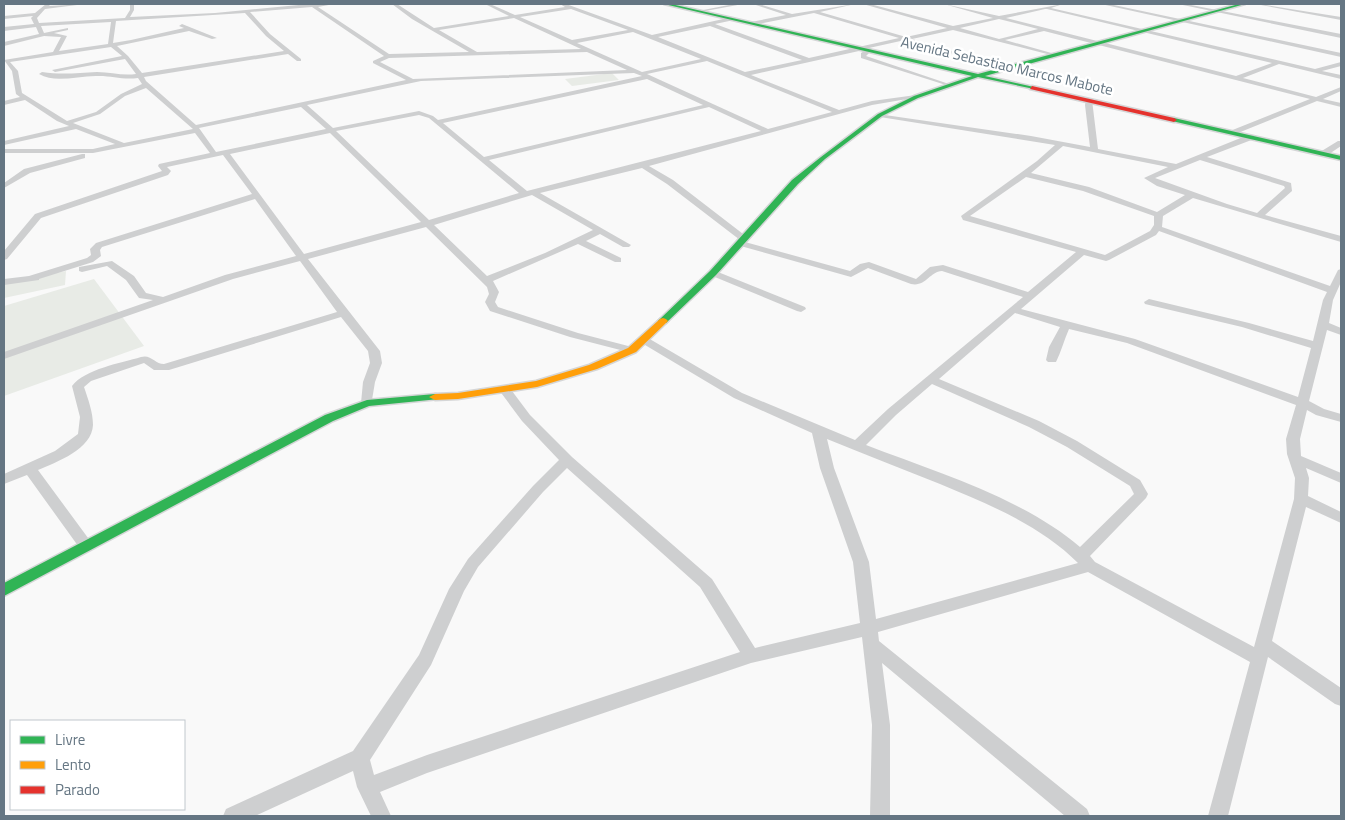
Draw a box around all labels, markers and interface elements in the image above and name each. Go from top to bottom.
street label: Avenida Sebastiao Marcos Mabote [899,30,1116,101]
legend [10,720,185,810]
text: Livre [55,728,85,751]
text: Lento [55,753,91,776]
text: Parado [55,778,100,801]

